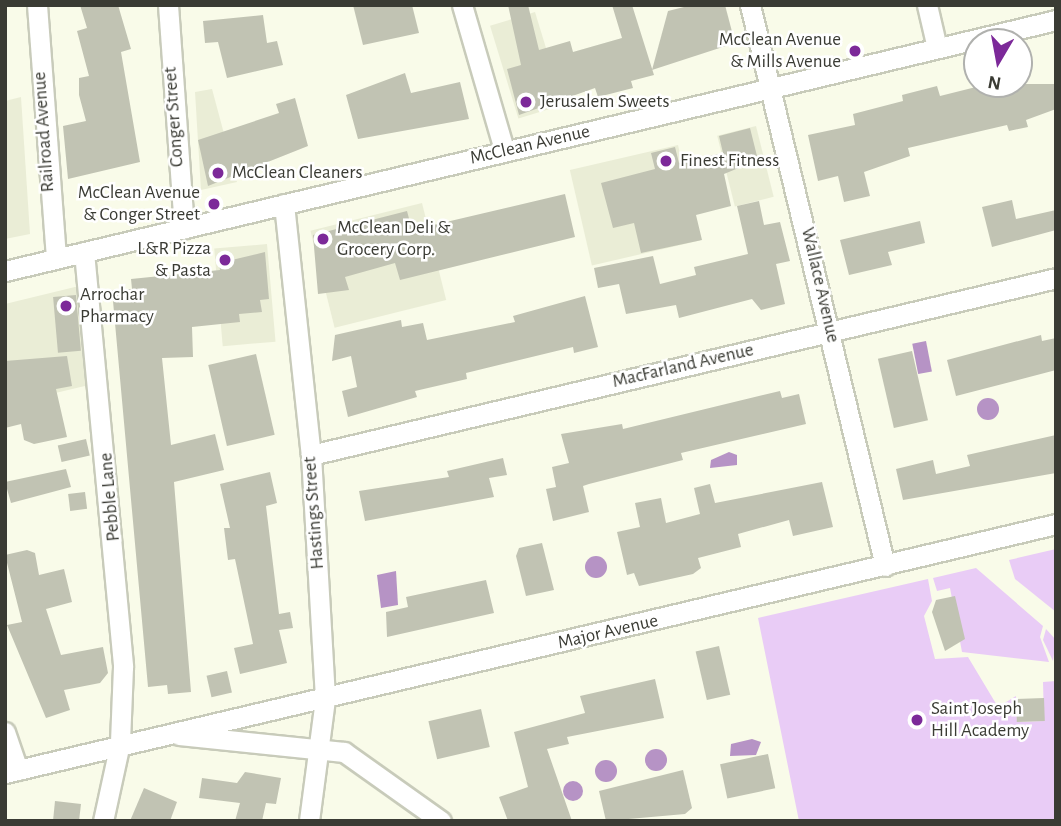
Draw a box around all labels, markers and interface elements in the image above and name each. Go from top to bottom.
north arrow [963,28,1033,98]
place label: McClean Avenue & Mills Avenue [719,29,841,73]
marker: McClean Avenue & Mills Avenue [847,43,863,59]
street label: Conger Street [159,66,189,168]
street label: Railroad Avenue [28,71,60,193]
text: N [986,72,1003,93]
place label: Jerusalem Sweets [540,91,669,113]
marker: Jerusalem Sweets [518,94,534,110]
street label: McClean Avenue [468,120,592,170]
place label: Finest Fitness [680,150,779,172]
marker: Finest Fitness [658,153,674,169]
place label: McClean Cleaners [232,162,362,184]
marker: McClean Cleaners [210,165,226,181]
place label: McClean Avenue & Conger Street [78,182,200,226]
marker: McClean Avenue & Conger Street [206,196,222,212]
place label: McClean Deli & Grocery Corp. [337,217,450,261]
street label: Wallace Avenue [796,225,844,345]
marker: McClean Deli & Grocery Corp. [315,231,331,247]
place label: L&R Pizza & Pasta [137,238,211,282]
marker: L&R Pizza & Pasta [217,252,233,268]
place label: Arrochar Pharmacy [80,284,154,328]
marker: Arrochar Pharmacy [58,298,74,314]
street label: MacFarland Avenue [610,339,756,393]
street label: Pebble Lane [95,452,125,542]
street label: Hastings Street [299,456,329,570]
street label: Major Avenue [556,609,660,655]
place label: Saint Joseph Hill Academy [931,698,1029,742]
marker: Saint Joseph Hill Academy [909,712,925,728]

